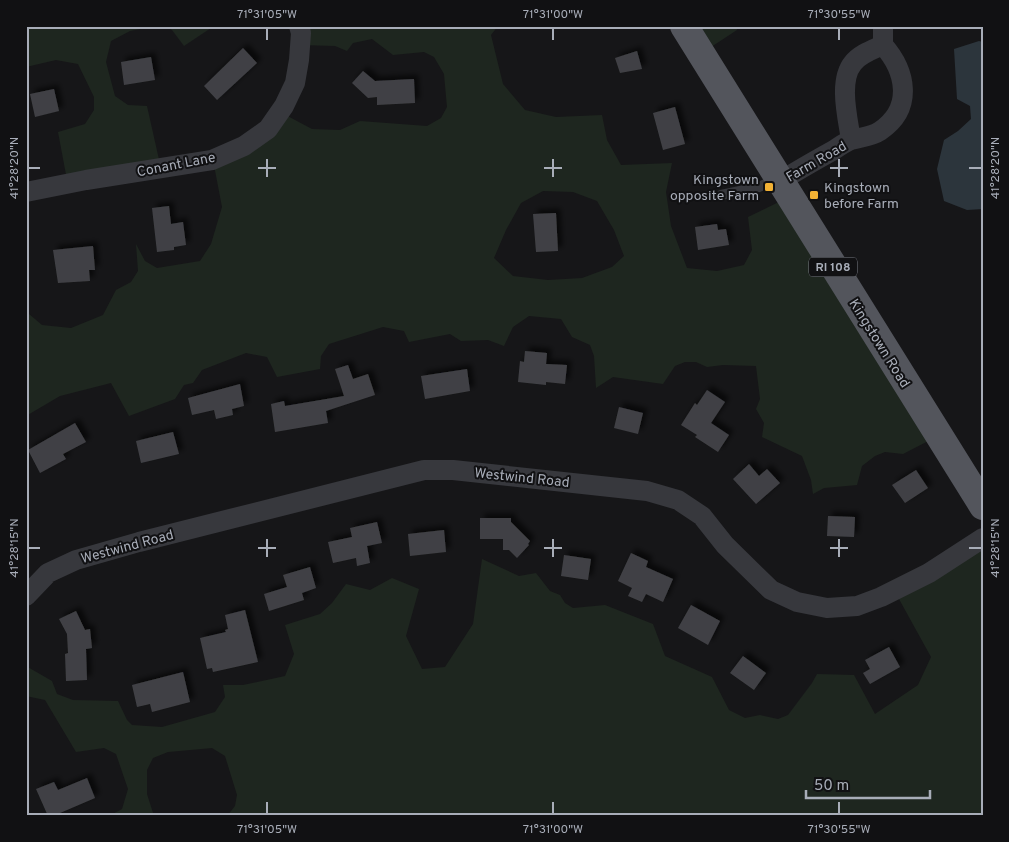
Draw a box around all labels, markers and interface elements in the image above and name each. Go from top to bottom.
text: 71°31'05"W [237,7,297,23]
text: 71°31'00"W [523,7,583,23]
text: 71°30'55"W [807,7,871,23]
text: 41°28'20"N [7,137,23,199]
text: 41°28'20"N [988,137,1004,199]
street label: Farm Road [783,138,850,186]
street label: Conant Lane [136,150,217,181]
place label: Kingstown opposite Farm [670,172,759,205]
place label: Kingstown before Farm [824,180,899,213]
marker: Kingstown opposite Farm [763,181,775,193]
marker: Kingstown before Farm [808,189,820,201]
road number: RI 108 [809,258,857,276]
street label: Kingstown Road [845,296,913,391]
street label: Westwind Road [473,465,570,492]
text: 41°28'15"N [7,518,23,578]
text: 41°28'15"N [988,518,1004,578]
street label: Westwind Road [79,527,176,568]
scale bar [806,767,930,799]
text: 50 m [814,777,849,796]
text: 71°31'05"W [237,822,297,838]
text: 71°31'00"W [523,822,583,838]
text: 71°30'55"W [807,822,871,838]

